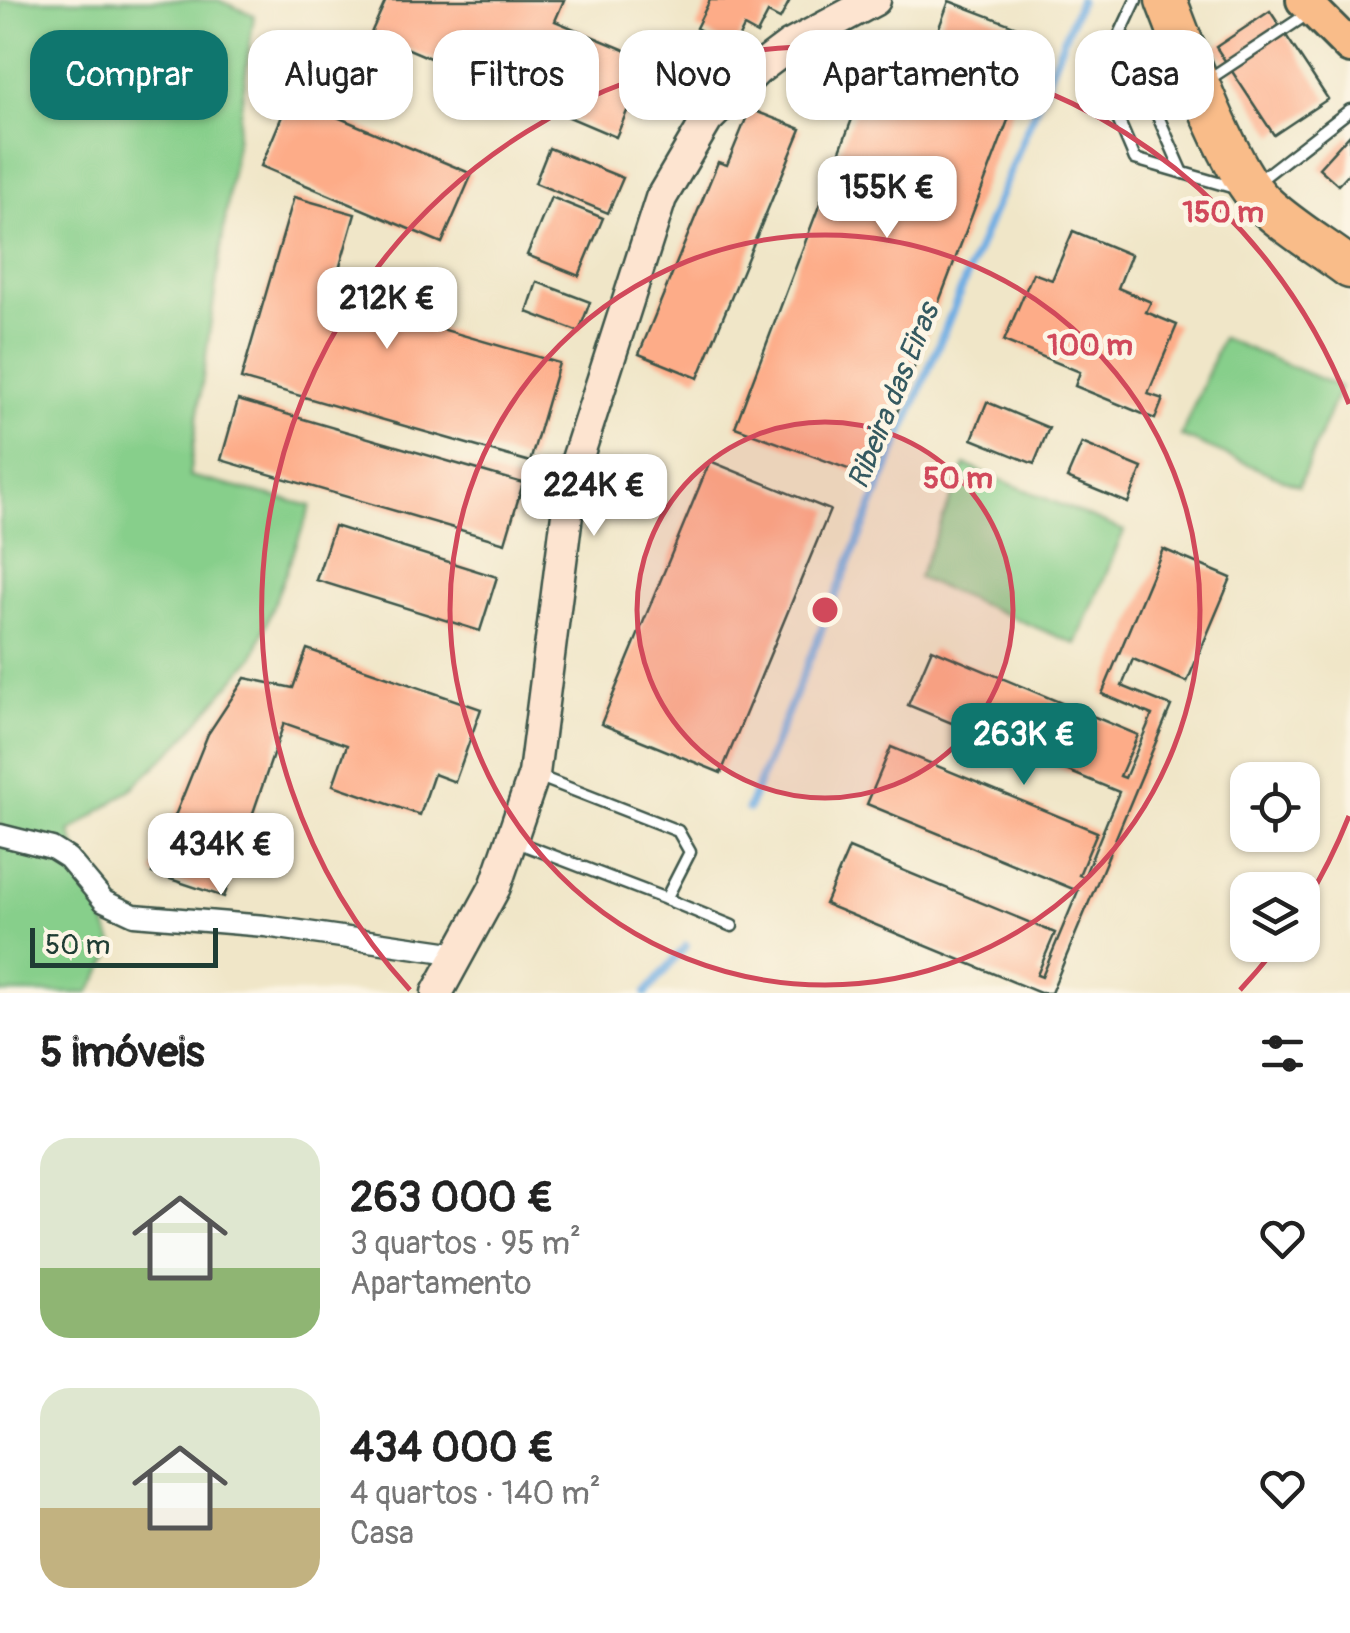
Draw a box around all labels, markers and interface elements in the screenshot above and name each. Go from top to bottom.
chip: Comprar [30,30,228,120]
chip: Alugar [248,30,413,120]
chip: Filtros [433,30,599,120]
chip: Novo [619,30,766,120]
chip: Apartamento [786,30,1055,120]
chip: Casa [1075,30,1214,120]
pin: 155K € [806,156,968,241]
text: 155K € [840,168,934,208]
text: 150 m [1182,194,1264,231]
pin: 212K € [306,267,468,352]
text: 212K € [339,279,435,319]
water label: Ribeira das Eiras [840,295,949,494]
text: 100 m [1047,327,1133,364]
pin: 224K € [513,454,675,539]
text: 50 m [923,460,993,497]
text: 224K € [543,466,645,506]
centre of rings [807,592,843,628]
pin: 263K € [943,703,1105,788]
text: 263K € [973,715,1075,755]
map controls [1230,762,1320,962]
button: locate [1230,762,1320,852]
pin: 434K € [140,813,302,898]
text: 434K € [170,825,272,865]
button: layers [1230,872,1320,962]
scale bar [30,923,218,968]
text: 50 m [45,928,110,963]
icon: filters [1255,1026,1310,1081]
text: 5 imóveis [40,1027,204,1079]
text: 263 000 € [350,1172,553,1224]
icon: home [120,1178,240,1298]
icon: heart [1255,1211,1310,1266]
text: 3 quartos · 95 m² [350,1224,581,1264]
text: Apartamento [350,1264,531,1304]
text: 434 000 € [350,1422,554,1474]
icon: home [120,1428,240,1548]
icon: heart [1255,1461,1310,1516]
text: 4 quartos · 140 m² [350,1474,601,1514]
text: Casa [350,1514,414,1554]

